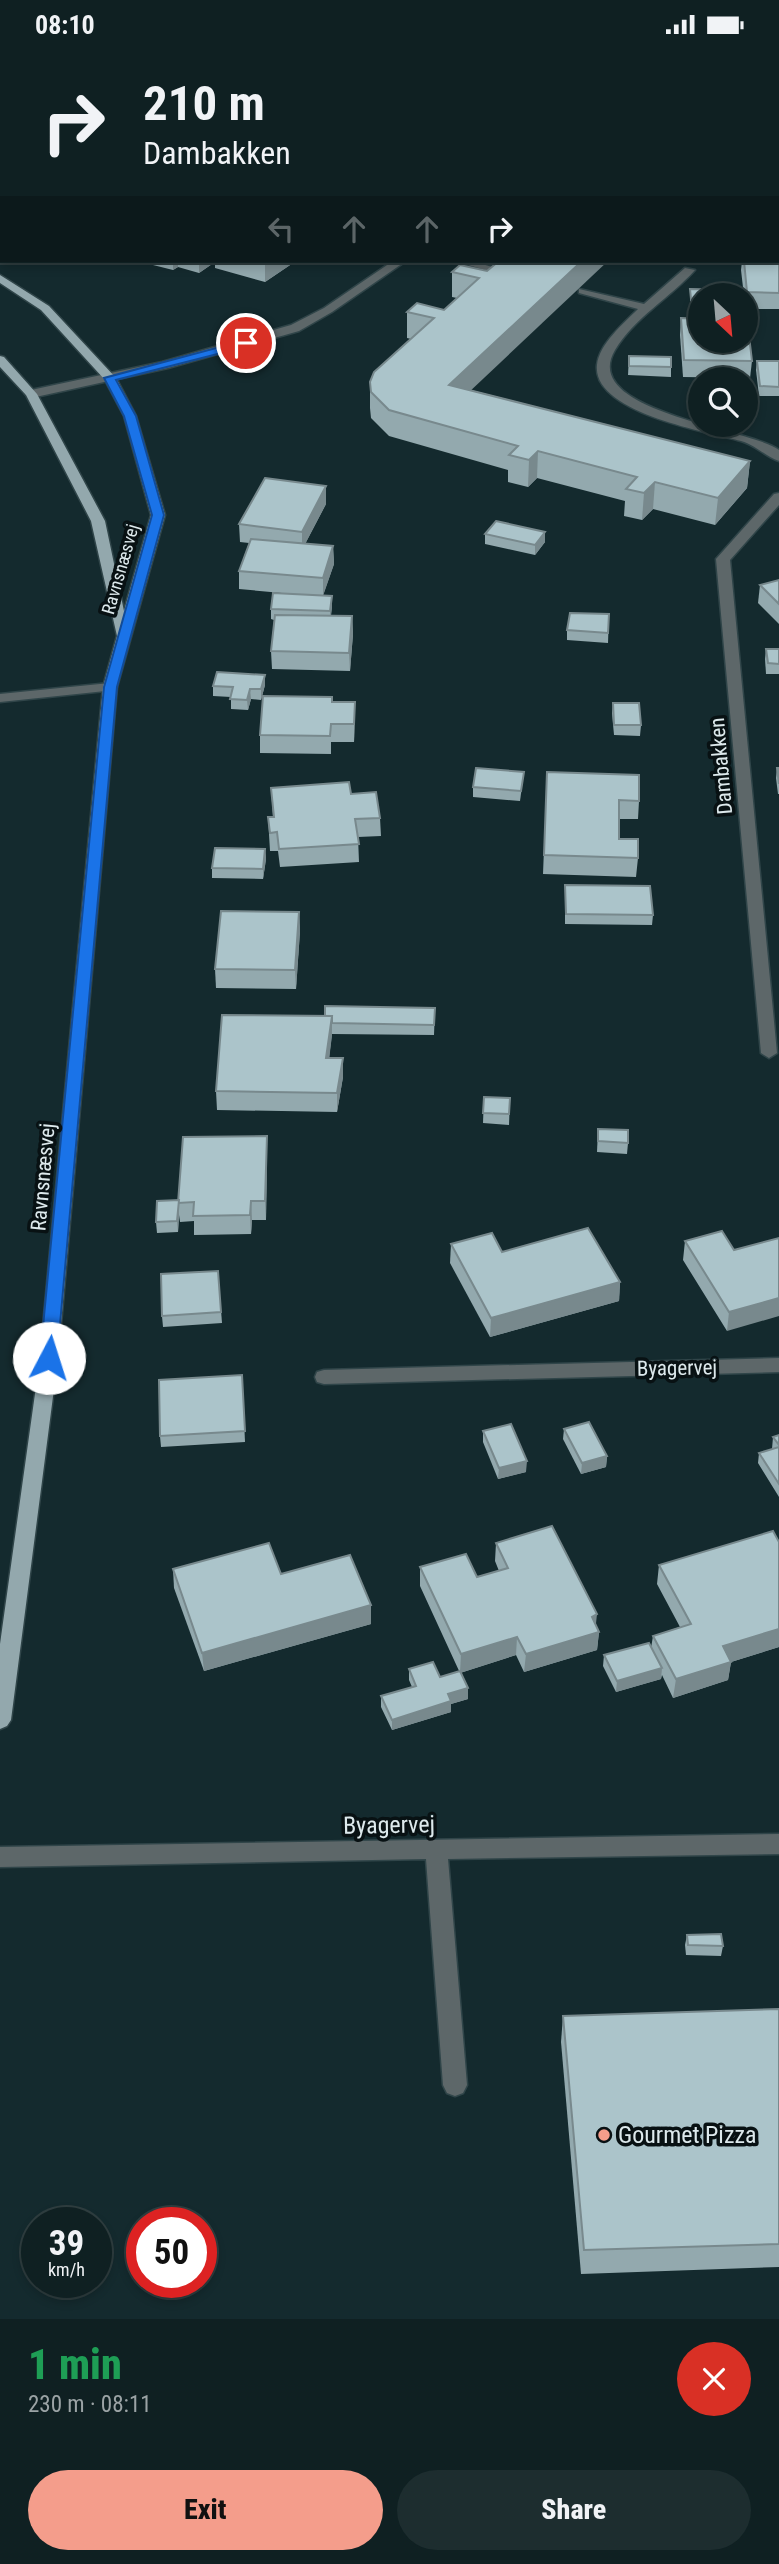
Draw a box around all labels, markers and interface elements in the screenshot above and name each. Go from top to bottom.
text: 08:10 [35,10,95,40]
text: 210 m [143,75,265,132]
icon: right [28,77,119,168]
text: Dambakken [143,134,291,172]
icon: left [262,210,300,248]
icon: ahead [335,210,373,248]
icon: ahead [408,210,446,248]
icon: right [481,210,519,248]
north arrow [688,283,758,353]
map controls [688,283,758,437]
pin [216,313,276,373]
icon: arrive [227,324,265,362]
button: search [688,367,758,437]
street label: Ravnsnæsvej [97,522,143,616]
street label: Dambakken [705,717,737,815]
street label: Ravnsnæsvej [26,1122,60,1232]
position arrow [12,1321,86,1395]
street label: Byagervej [637,1355,717,1381]
street label: Byagervej [343,1810,435,1840]
place label: Gourmet Pizza [618,2121,756,2149]
marker: Gourmet Pizza [596,2127,612,2143]
speed limit sign: 50 [126,2207,217,2298]
text: 39 [49,2223,84,2264]
text: km/h [48,2259,85,2280]
text: 1 min [28,2340,122,2389]
button: close [677,2342,751,2416]
text: 230 m · 08:11 [28,2391,152,2418]
button: Exit [28,2470,383,2550]
button: Share [397,2470,751,2550]

